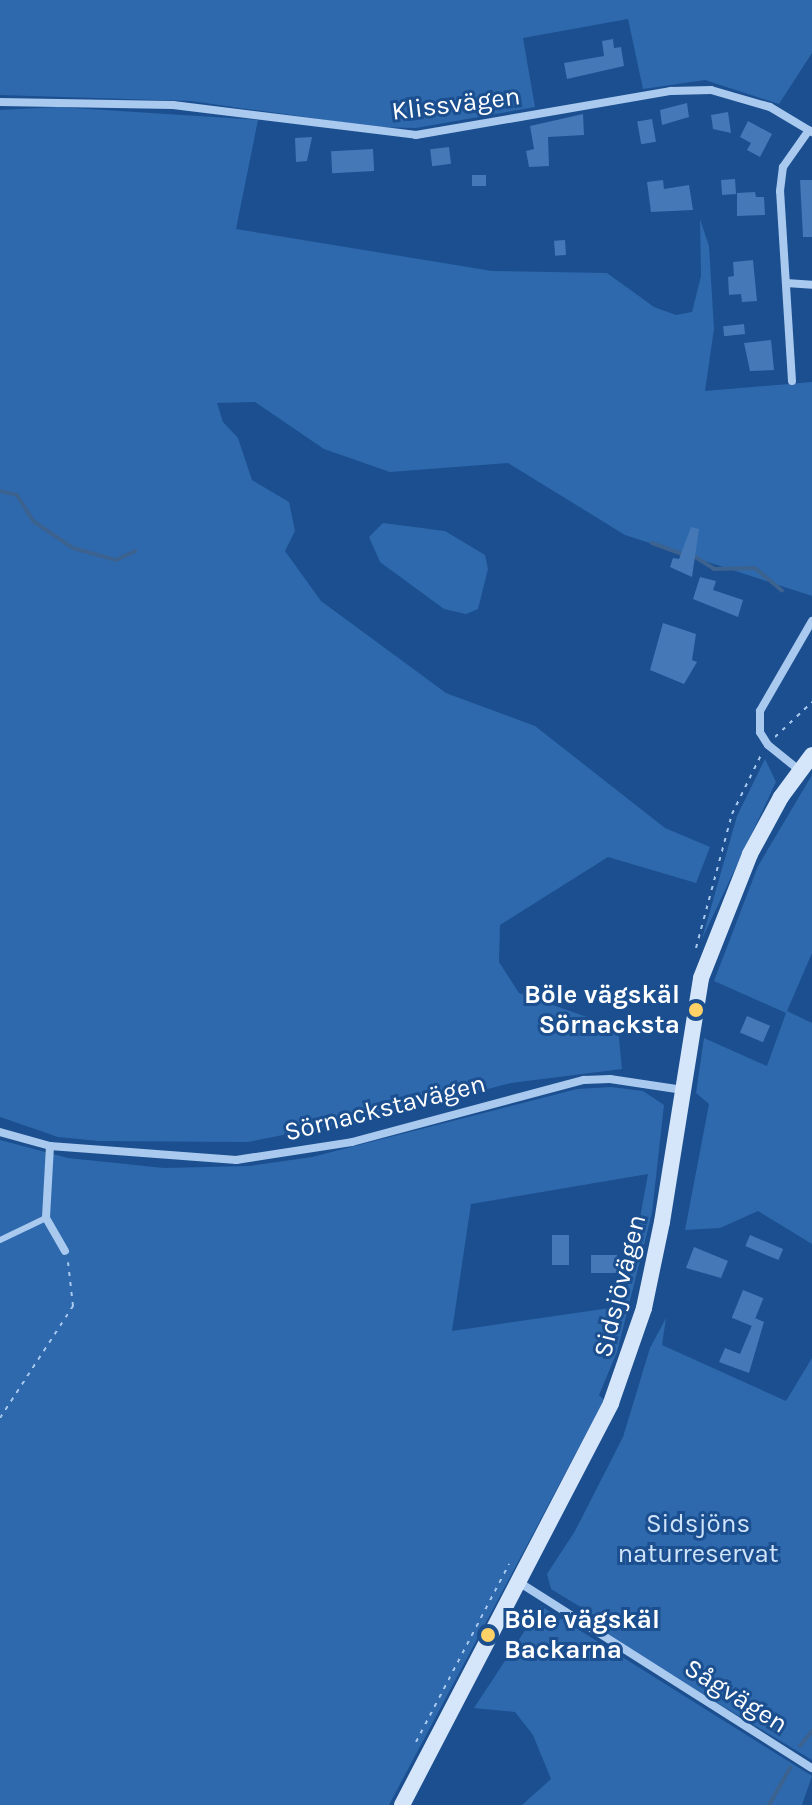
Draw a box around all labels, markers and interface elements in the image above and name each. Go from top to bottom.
street label: Klissvägen [390,81,522,127]
place label: Böle vägskäl Sörnacksta [524,979,680,1040]
marker: Böle vägskäl Sörnacksta [687,1001,705,1019]
street label: Sörnackstavägen [281,1068,489,1148]
street label: Sidsjövägen [587,1211,653,1361]
park label: Sidsjöns naturreservat [617,1508,779,1570]
place label: Böle vägskäl Backarna [504,1604,660,1666]
marker: Böle vägskäl Backarna [479,1626,497,1644]
street label: Sågvägen [679,1652,793,1740]

